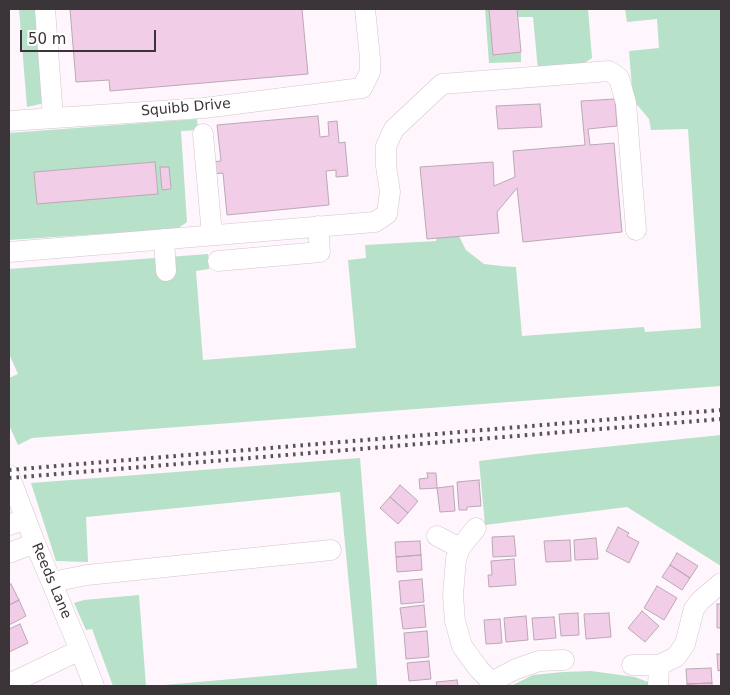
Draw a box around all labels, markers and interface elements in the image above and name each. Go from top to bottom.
scale bar [22,20,159,52]
text: 50 m [28,30,66,48]
street label: Squibb Drive [140,96,232,120]
street label: Reeds Lane [27,541,75,621]

